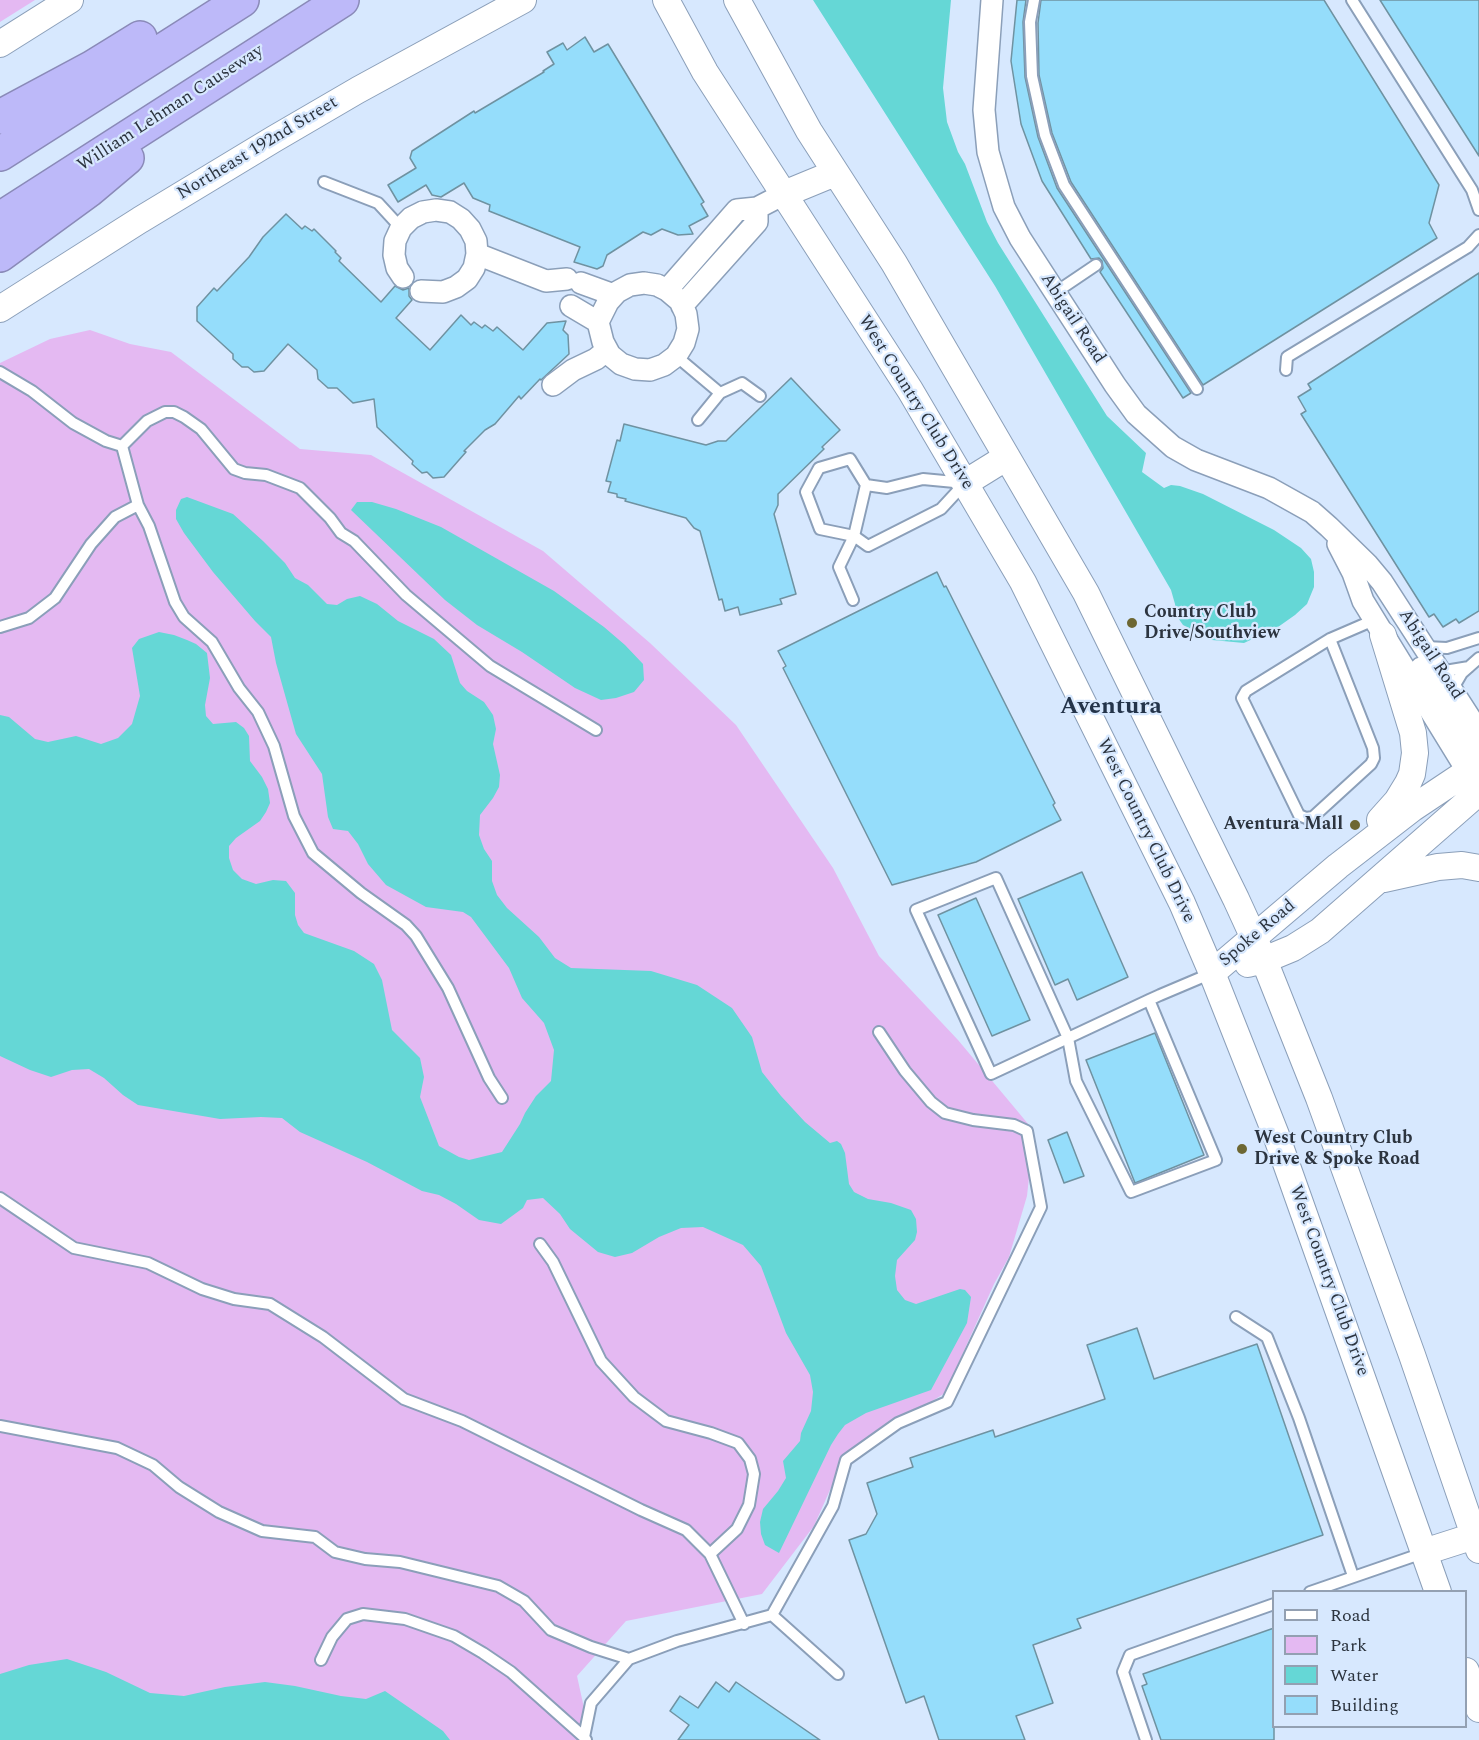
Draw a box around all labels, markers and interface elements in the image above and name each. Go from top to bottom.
street label: William Lehman Causeway [74,41,268,177]
street label: Northeast 192nd Street [174,93,342,205]
street label: Abigail Road [1035,270,1109,368]
street label: West Country Club Drive [852,312,978,494]
place label: Country Club Drive/Southview [1144,602,1280,644]
street label: Abigail Road [1393,606,1467,704]
marker: Country Club Drive/Southview [1125,616,1139,630]
district label: Aventura [1060,694,1162,722]
street label: West Country Club Drive [1091,736,1199,926]
place label: Aventura Mall [1223,814,1343,836]
marker: Aventura Mall [1348,818,1362,832]
street label: Spoke Road [1215,896,1301,972]
place label: West Country Club Drive & Spoke Road [1254,1128,1420,1170]
marker: West Country Club Drive & Spoke Road [1235,1142,1249,1156]
street label: West Country Club Drive [1283,1182,1373,1380]
legend [1272,1590,1467,1728]
text: Road [1330,1602,1371,1629]
text: Park [1330,1632,1367,1659]
text: Water [1330,1662,1378,1689]
text: Building [1330,1692,1399,1719]

